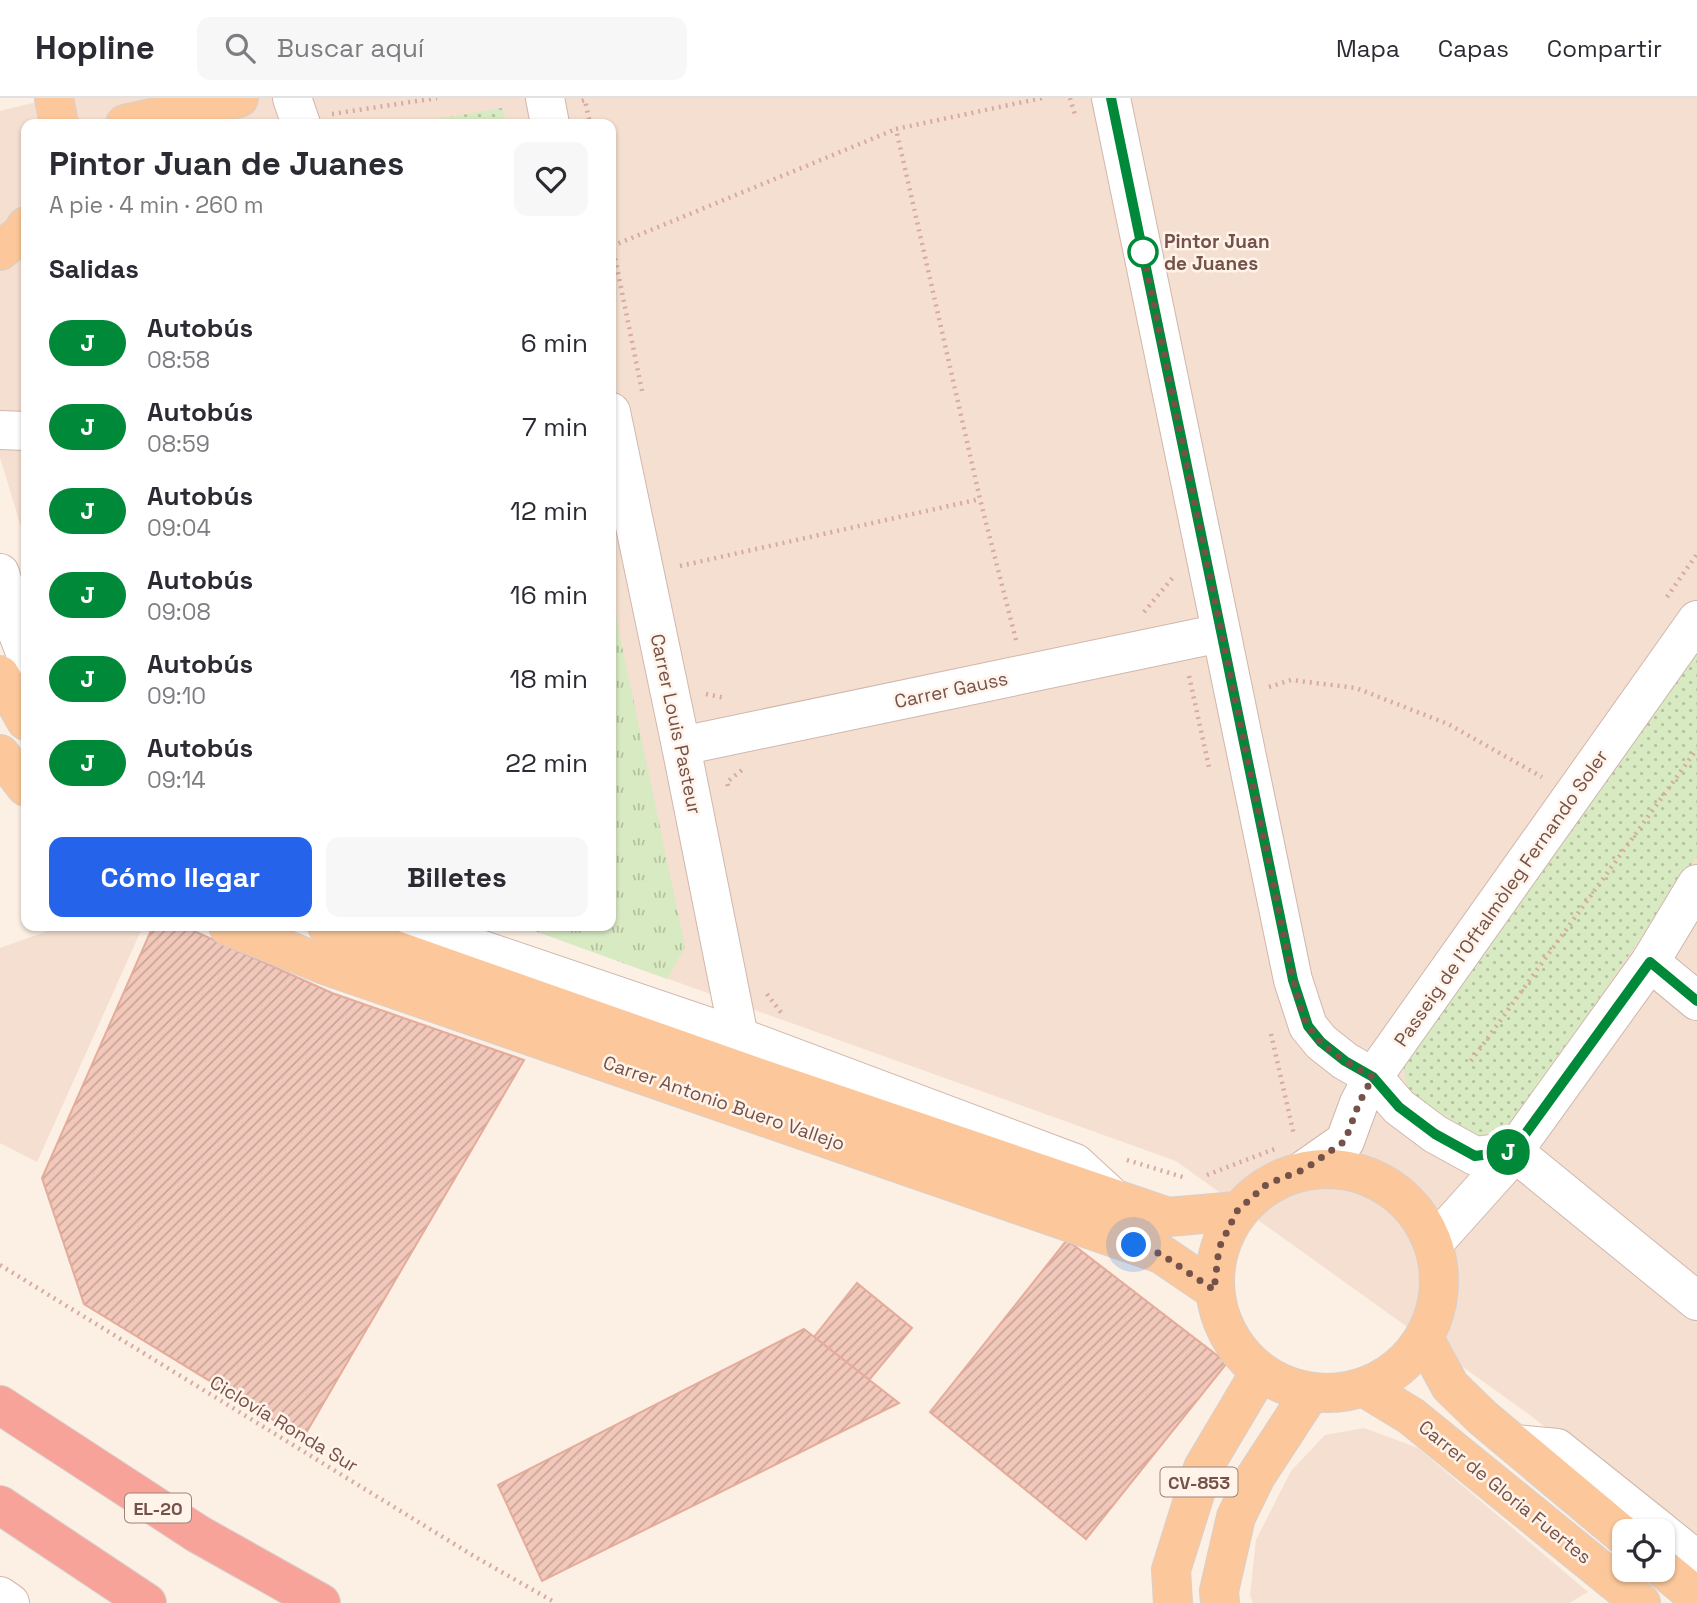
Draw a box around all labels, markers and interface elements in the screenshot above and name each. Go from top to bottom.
search box [197,17,687,80]
text: Hopline [35,27,155,69]
icon: search [221,29,259,67]
text: Buscar aquí [277,31,424,65]
text: Mapa [1336,33,1400,64]
text: Capas [1438,33,1509,64]
text: Compartir [1547,33,1662,64]
button: heart [514,142,588,216]
text: Pintor Juan de Juanes [49,143,404,185]
text: A pie · 4 min · 260 m [49,190,264,220]
place label: Pintor Juan de Juanes [1164,229,1270,276]
marker: Pintor Juan de Juanes [1128,237,1158,267]
text: Salidas [49,252,139,286]
text: Autobús [147,311,253,345]
text: 6 min [521,326,588,360]
text: J [80,327,95,358]
text: 08:58 [147,345,210,375]
text: Autobús [147,395,253,429]
text: 7 min [522,410,588,444]
text: J [80,411,95,442]
text: 08:59 [147,429,210,459]
text: Autobús [147,479,253,513]
text: 12 min [510,494,588,528]
text: J [80,495,95,526]
text: 09:04 [147,513,211,543]
text: Autobús [147,563,253,597]
text: 16 min [510,578,588,612]
text: J [80,579,95,610]
text: 09:08 [147,597,211,627]
street label: Carrer Louis Pasteur [645,631,707,817]
text: Autobús [147,647,253,681]
text: 18 min [510,662,588,696]
text: J [80,663,95,694]
street label: Carrer Gauss [892,666,1010,714]
text: 09:10 [147,681,206,711]
text: Autobús [147,731,253,765]
street label: Passeig de l'Oftalmòleg Fernando Soler [1388,745,1614,1051]
text: 22 min [505,746,588,780]
text: J [80,747,95,778]
text: 09:14 [147,765,206,795]
button: Cómo llegar [49,837,312,917]
button: Billetes [326,837,588,917]
street label: Carrer Antonio Buero Vallejo [600,1050,848,1156]
line badge: J [1485,1129,1531,1175]
text: J [1501,1136,1515,1167]
your location [1116,1227,1151,1262]
street label: Ciclovía Ronda Sur [205,1370,363,1478]
street label: Carrer de Gloria Fuertes [1413,1415,1597,1569]
road number: CV-853 [1160,1468,1238,1497]
road number: EL-20 [125,1493,191,1522]
map controls [1612,1519,1675,1582]
button: locate [1612,1519,1675,1582]

